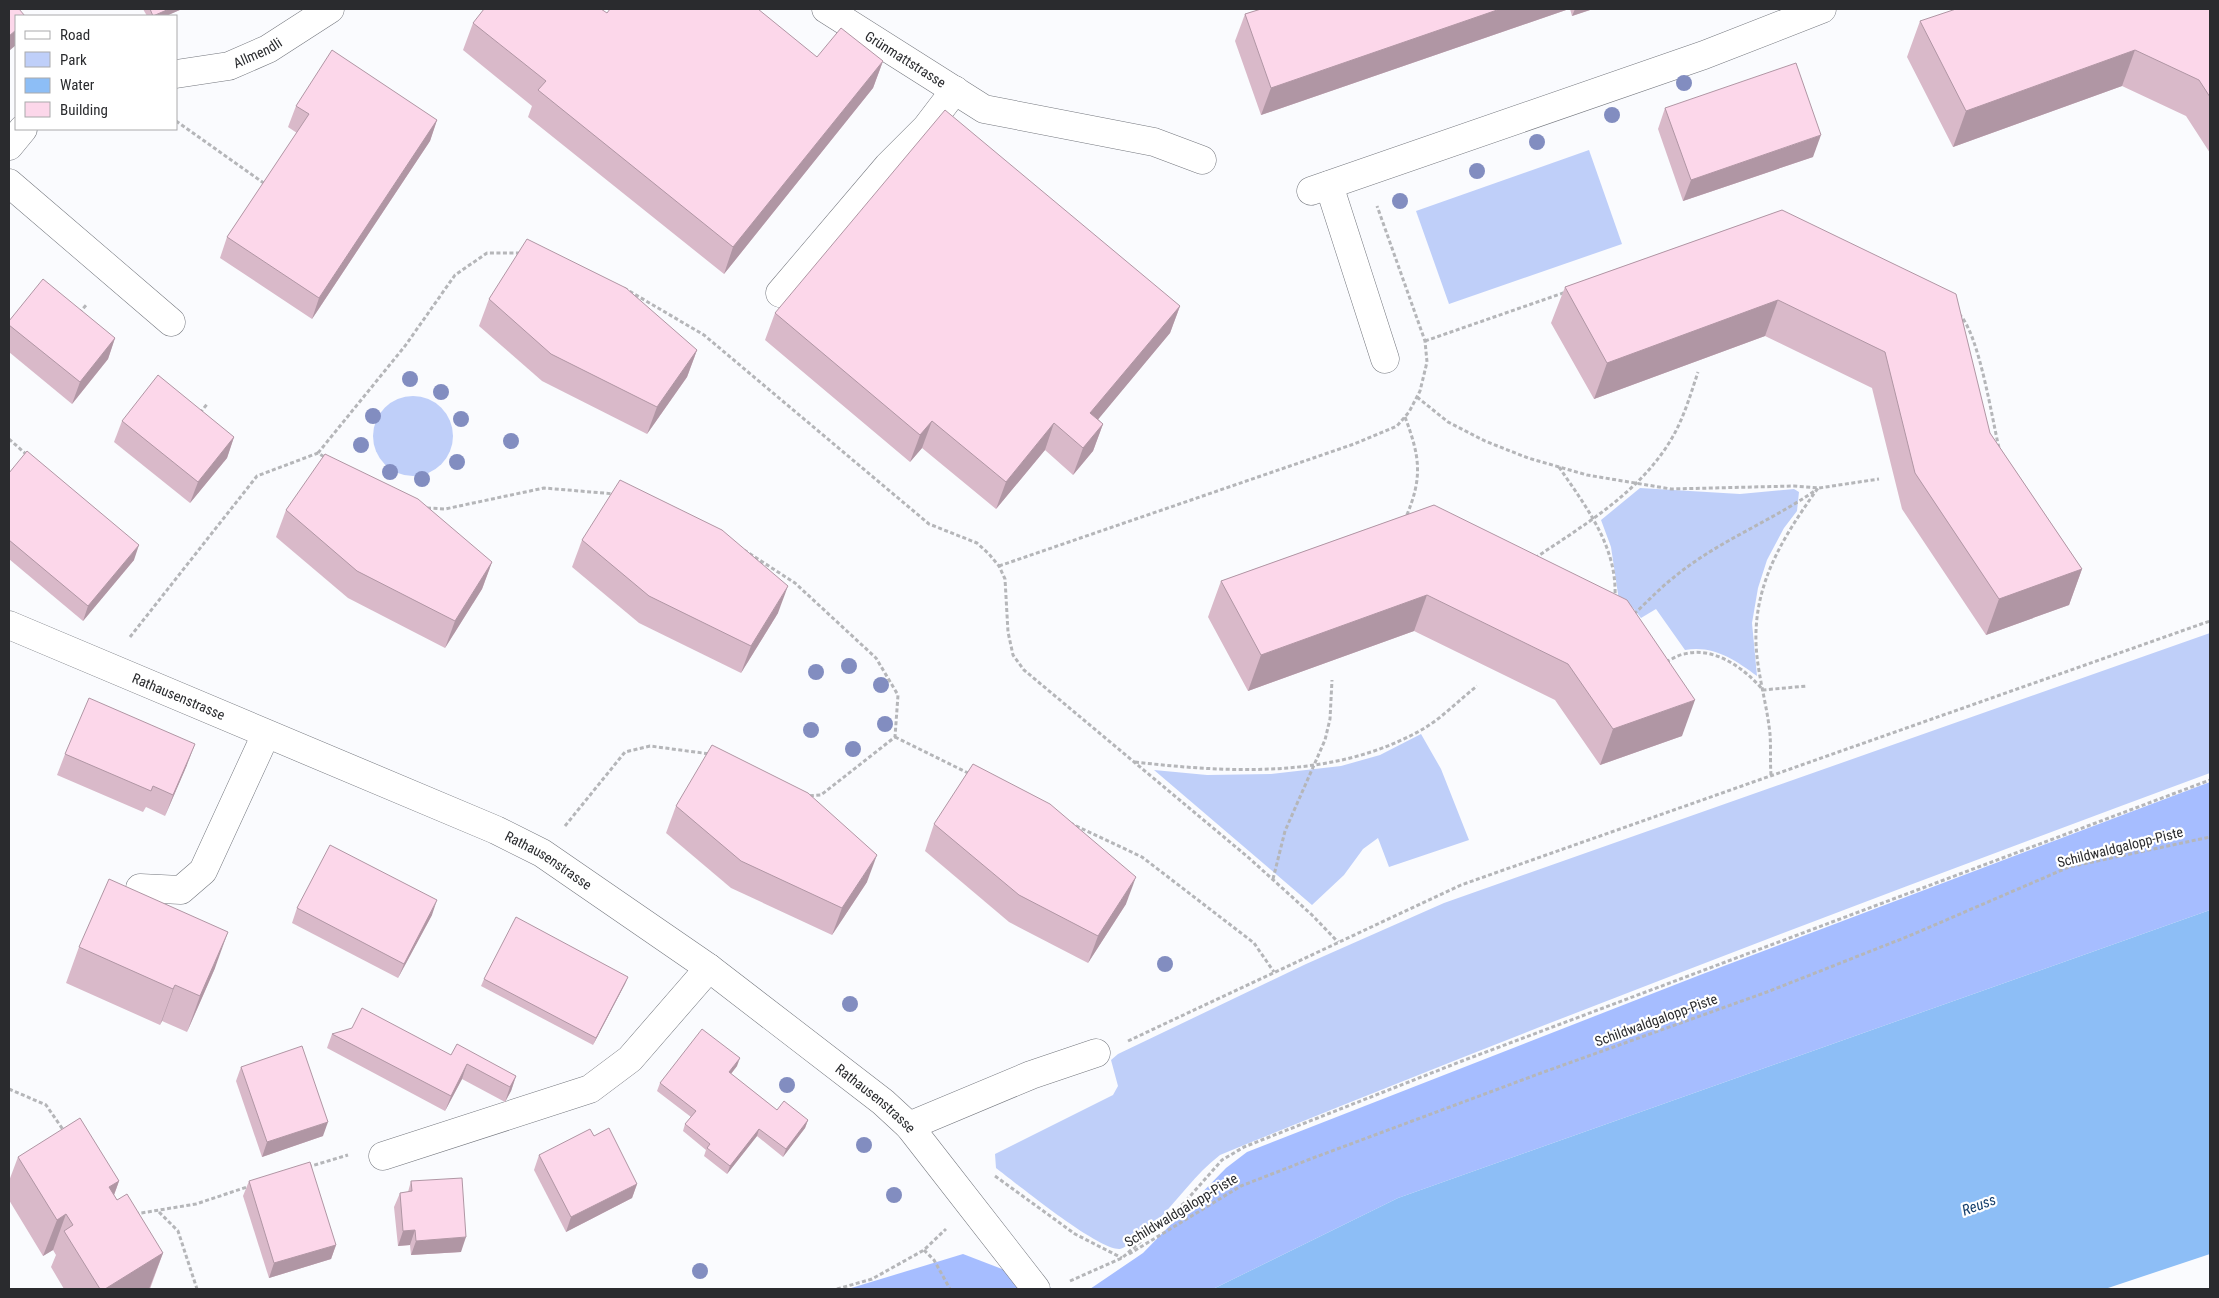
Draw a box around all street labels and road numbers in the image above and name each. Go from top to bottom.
street label: Grünmattstrasse [862,28,949,91]
street label: Allmendli [231,34,285,71]
street label: Rathausenstrasse [130,670,228,723]
street label: Schildwaldgalopp-Piste [2055,824,2185,870]
street label: Rathausenstrasse [502,828,595,893]
street label: Schildwaldgalopp-Piste [1593,990,1720,1050]
street label: Rathausenstrasse [832,1060,919,1136]
street label: Schildwaldgalopp-Piste [1122,1170,1241,1250]

